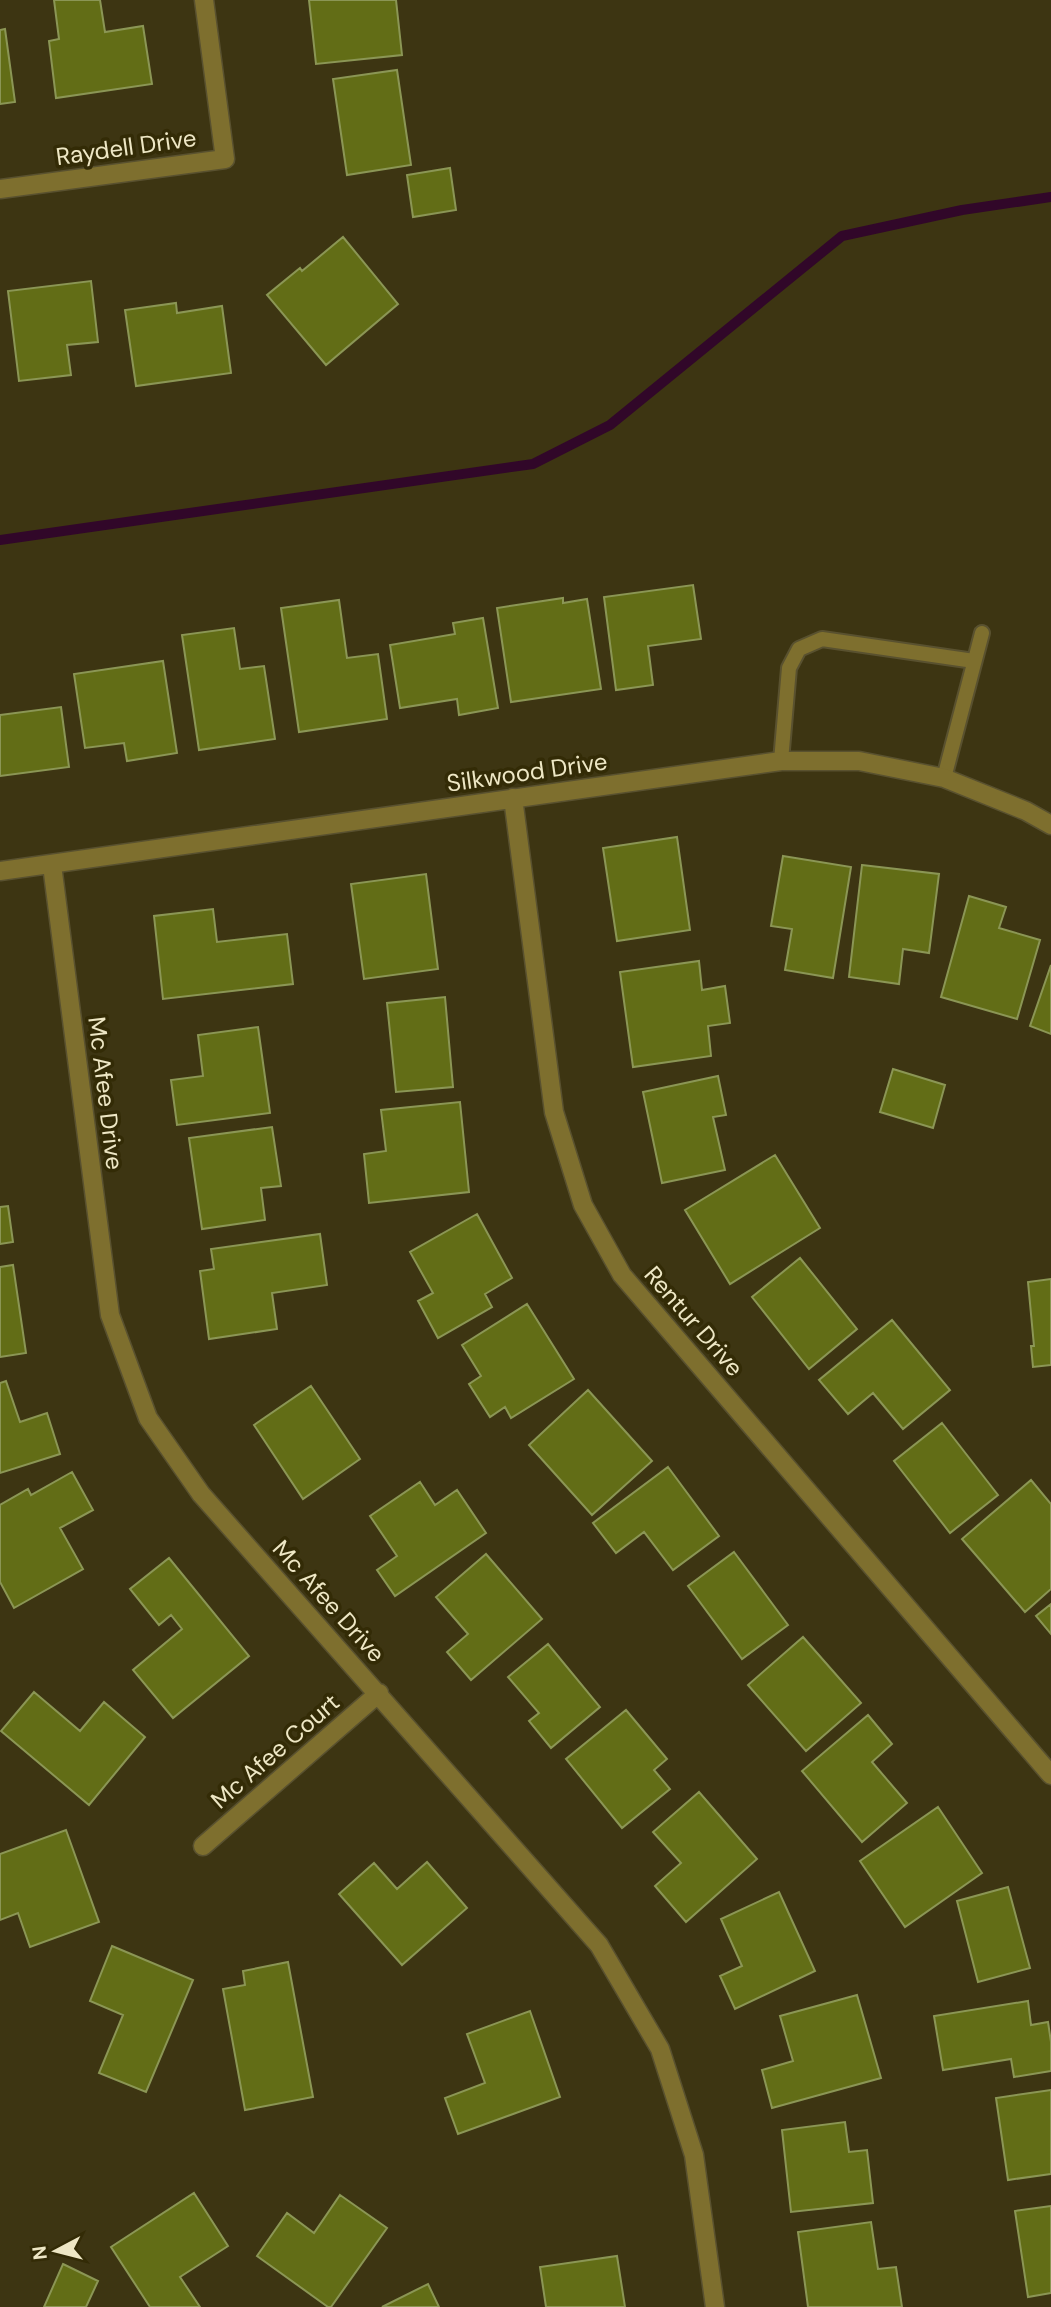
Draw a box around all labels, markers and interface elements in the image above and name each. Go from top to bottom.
street label: Raydell Drive [54,122,198,172]
street label: Silkwood Drive [445,745,609,799]
street label: Mc Afee Drive [81,1015,131,1171]
street label: Rentur Drive [638,1259,750,1383]
street label: Mc Afee Drive [266,1533,392,1669]
street label: Mc Afee Court [204,1687,346,1815]
north arrow [21,2216,91,2286]
text: N [26,2245,53,2261]

